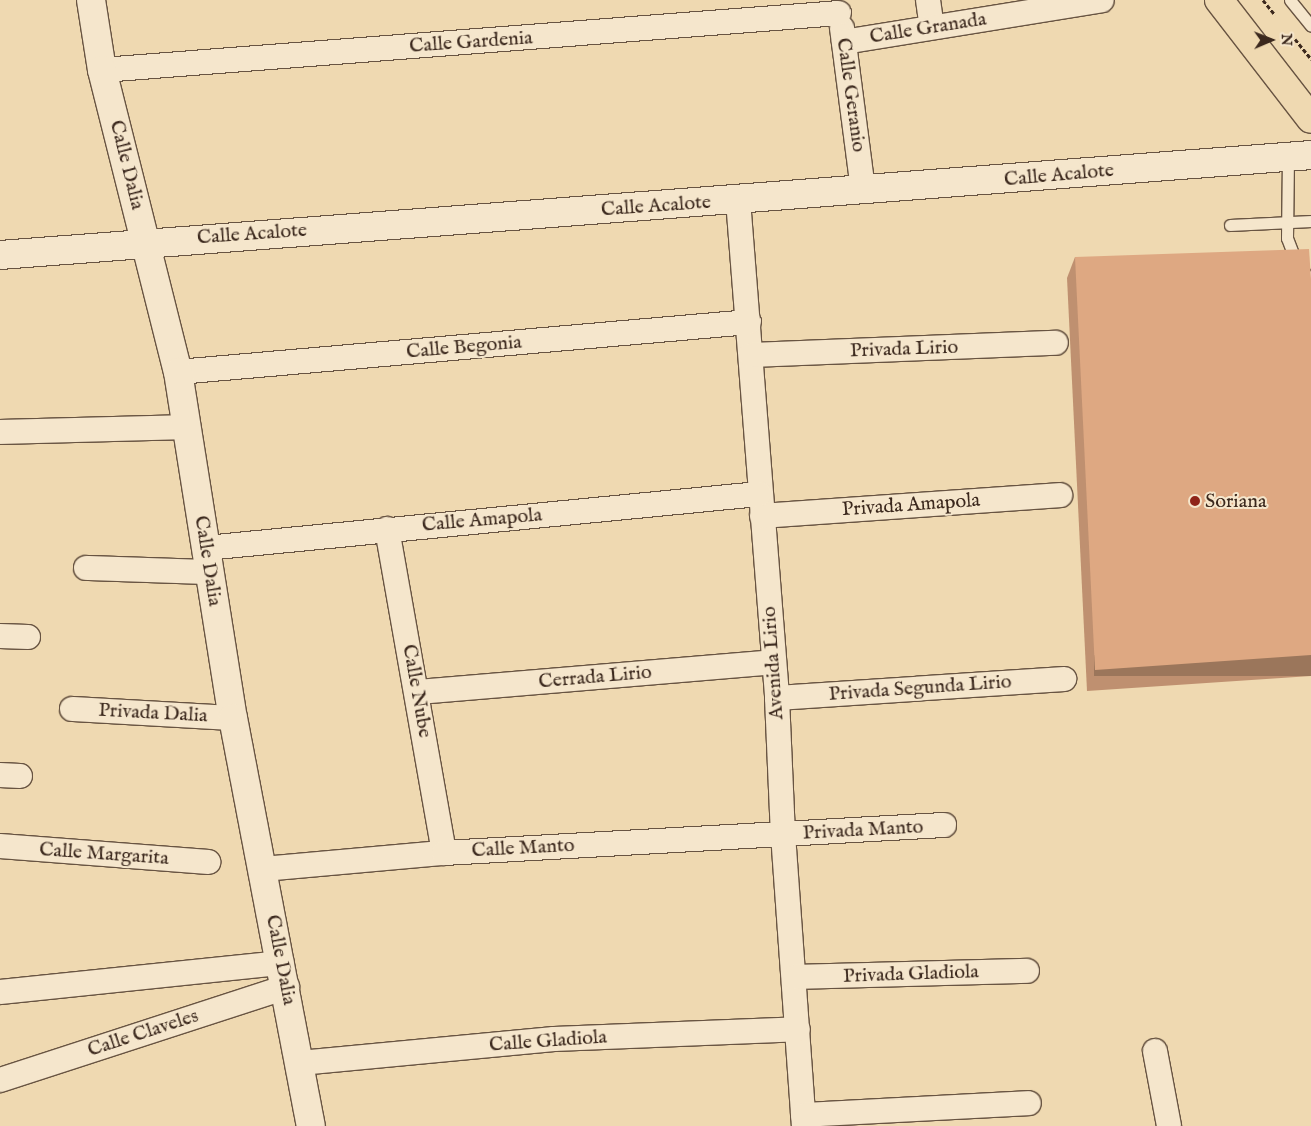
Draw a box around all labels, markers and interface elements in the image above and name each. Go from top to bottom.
street label: Calle Granada [868,7,988,49]
north arrow [1246,15,1296,65]
street label: Calle Gardenia [408,26,534,58]
text: N [1277,34,1295,46]
street label: Calle Geranio [831,36,871,154]
street label: Calle Dalia [104,118,150,212]
street label: Calle Acalote [1003,158,1115,192]
street label: Calle Acalote [600,190,712,222]
street label: Calle Acalote [196,218,308,250]
street label: Calle Begonia [405,330,523,364]
street label: Privada Lirio [850,335,958,363]
street label: Privada Amapola [841,488,981,522]
place label: Soriana [1205,489,1267,513]
marker: Soriana [1189,495,1201,507]
street label: Calle Amapola [421,503,543,537]
street label: Calle Dalia [189,514,227,608]
street label: Avenida Lirio [757,606,789,720]
street label: Calle Nube [397,642,437,740]
street label: Cerrada Lirio [537,660,653,694]
street label: Privada Segunda Lirio [828,670,1012,706]
street label: Privada Dalia [98,698,208,728]
street label: Privada Manto [802,815,924,845]
street label: Calle Manto [471,833,575,863]
street label: Calle Margarita [38,838,170,870]
street label: Calle Dalia [260,913,302,1007]
street label: Privada Gladiola [843,960,979,988]
street label: Calle Claveles [85,1004,201,1062]
street label: Calle Gladiola [488,1025,608,1057]

